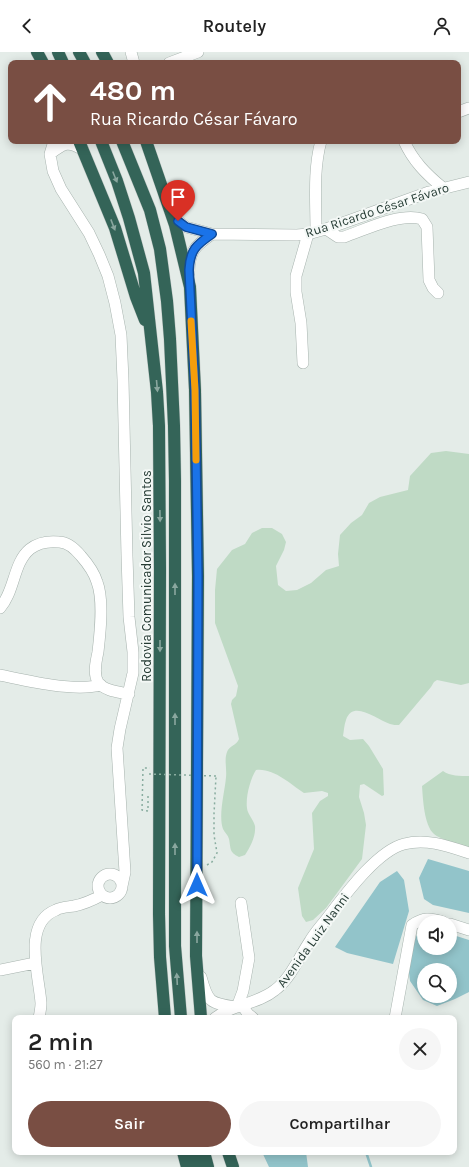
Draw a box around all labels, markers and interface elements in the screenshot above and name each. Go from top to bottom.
icon: back [16,15,38,37]
text: Routely [203,15,266,37]
icon: person [431,15,453,37]
text: 480 m [90,74,176,107]
icon: ahead [24,76,76,128]
text: Rua Ricardo César Fávaro [90,108,298,130]
one-way arrow [113,172,119,184]
pin [161,180,195,221]
street label: Rua Ricardo César Fávaro [303,180,451,240]
icon: arrive [167,186,189,208]
one-way arrow [111,219,117,231]
one-way arrow [153,380,160,392]
street label: Rodovia Comunicador Silvio Santos [139,470,154,682]
one-way arrow [157,510,163,523]
one-way arrow [172,582,178,595]
one-way arrow [157,640,163,653]
one-way arrow [172,712,178,725]
one-way arrow [172,842,178,855]
position arrow [176,864,218,906]
street label: Avenida Luiz Nanni [274,890,352,990]
map controls [417,915,457,1003]
button: sound [417,915,457,955]
one-way arrow [194,930,200,943]
button: search [417,963,457,1003]
one-way arrow [174,972,180,985]
text: 2 min [28,1028,94,1056]
button: close [399,1028,441,1070]
text: 560 m · 21:27 [28,1057,103,1072]
button: Sair [28,1101,231,1147]
button: Compartilhar [239,1101,441,1147]

